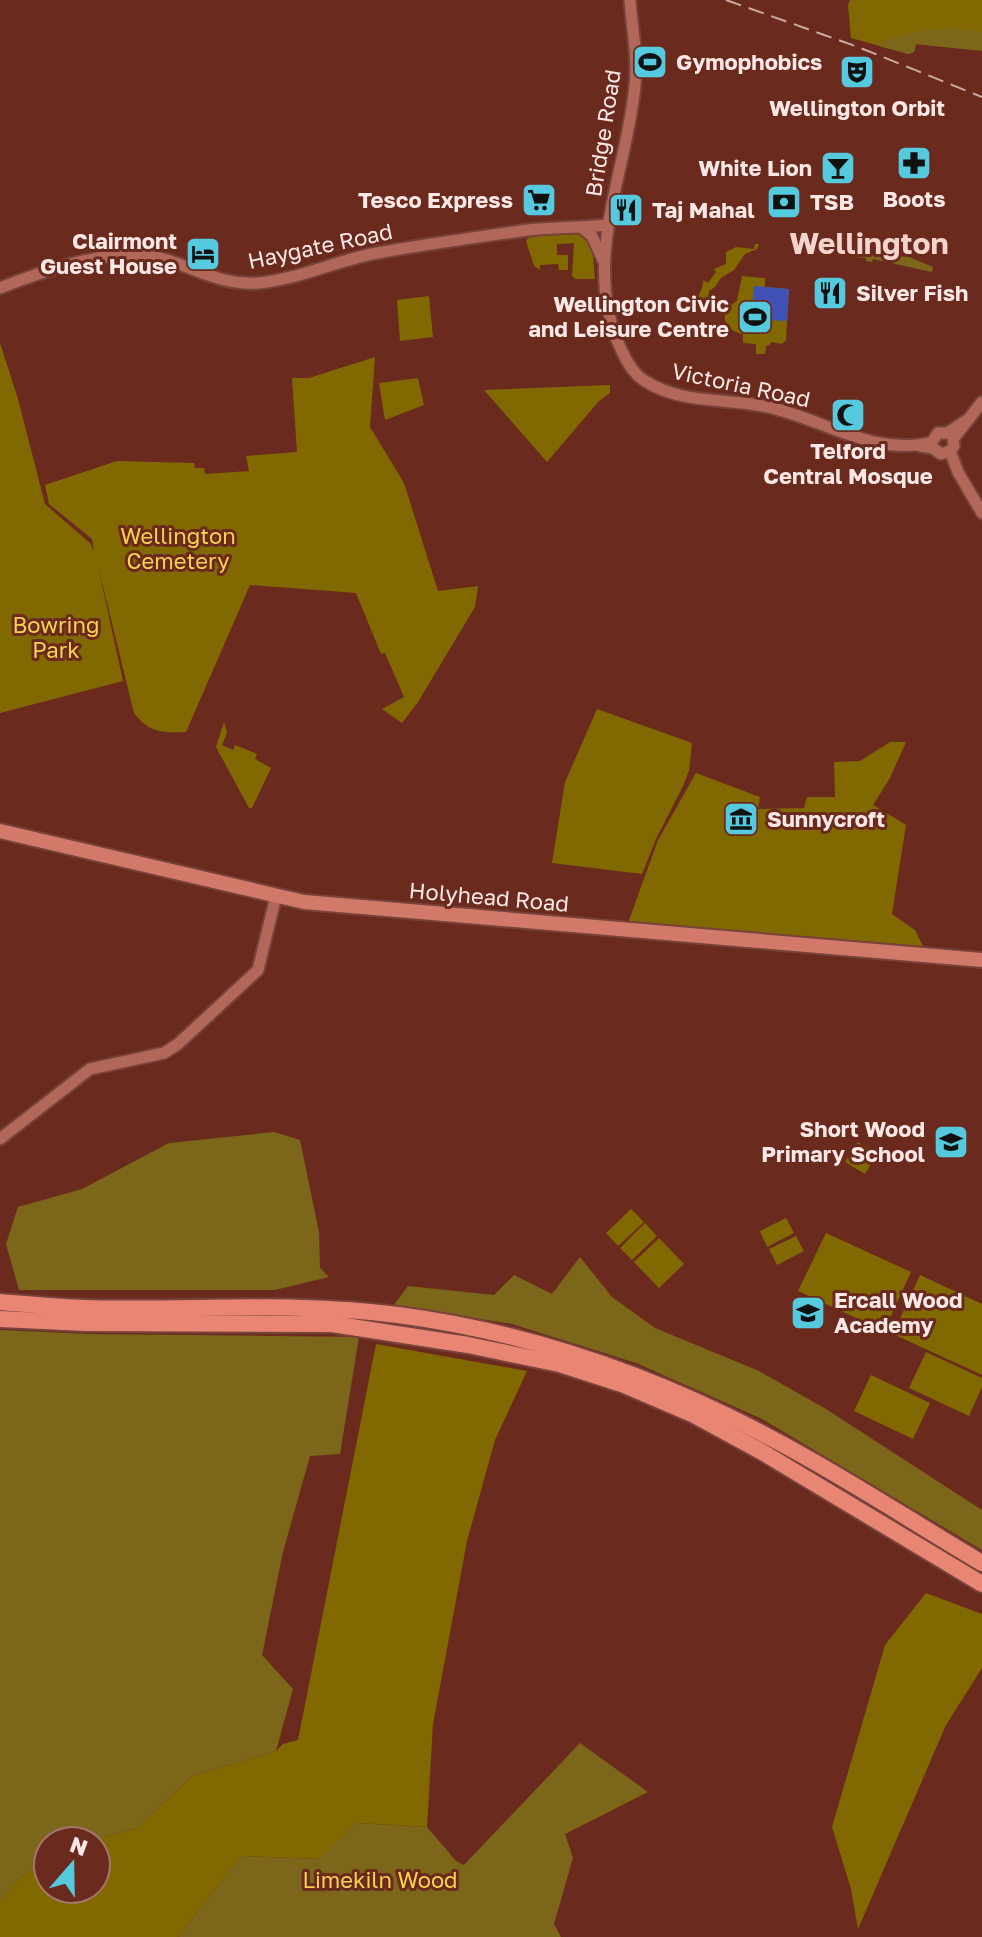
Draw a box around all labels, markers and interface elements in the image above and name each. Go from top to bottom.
sports icon: Gymophobics [631,43,669,81]
place label: Gymophobics [676,48,822,75]
theatre icon: Wellington Orbit [838,53,876,91]
street label: Bridge Road [579,67,626,198]
place label: Wellington Orbit [769,94,945,121]
pharmacy icon: Boots [895,144,933,182]
bar icon: White Lion [819,149,857,187]
place label: White Lion [698,154,812,181]
supermarket icon: Tesco Express [520,181,558,219]
bank icon: TSB [765,183,803,221]
place label: Boots [883,185,945,212]
place label: Tesco Express [358,186,513,213]
place label: TSB [810,188,854,215]
restaurant icon: Taj Mahal [607,191,645,229]
place label: Taj Mahal [652,196,755,223]
street label: Haygate Road [245,217,395,274]
district label: Wellington [789,225,949,261]
place label: Clairmont Guest House [40,227,177,279]
hotel icon: Clairmont Guest House [184,235,222,273]
restaurant icon: Silver Fish [811,274,849,312]
place label: Silver Fish [856,279,968,306]
place label: Wellington Civic and Leisure Centre [528,290,729,342]
sports icon: Wellington Civic and Leisure Centre [736,298,774,336]
street label: Victoria Road [669,357,813,412]
mosque icon: Telford Central Mosque [829,396,867,434]
place label: Telford Central Mosque [763,437,933,489]
park label: Wellington Cemetery [120,522,236,574]
park label: Bowring Park [12,611,100,663]
museum icon: Sunnycroft [722,800,760,838]
place label: Sunnycroft [767,805,885,832]
street label: Holyhead Road [408,876,570,917]
place label: Short Wood Primary School [761,1115,925,1167]
school or university icon: Short Wood Primary School [932,1123,970,1161]
place label: Ercall Wood Academy [834,1286,962,1338]
school or university icon: Ercall Wood Academy [789,1294,827,1332]
north arrow [32,1825,112,1905]
text: N [67,1830,91,1861]
park label: Limekiln Wood [302,1866,458,1893]

